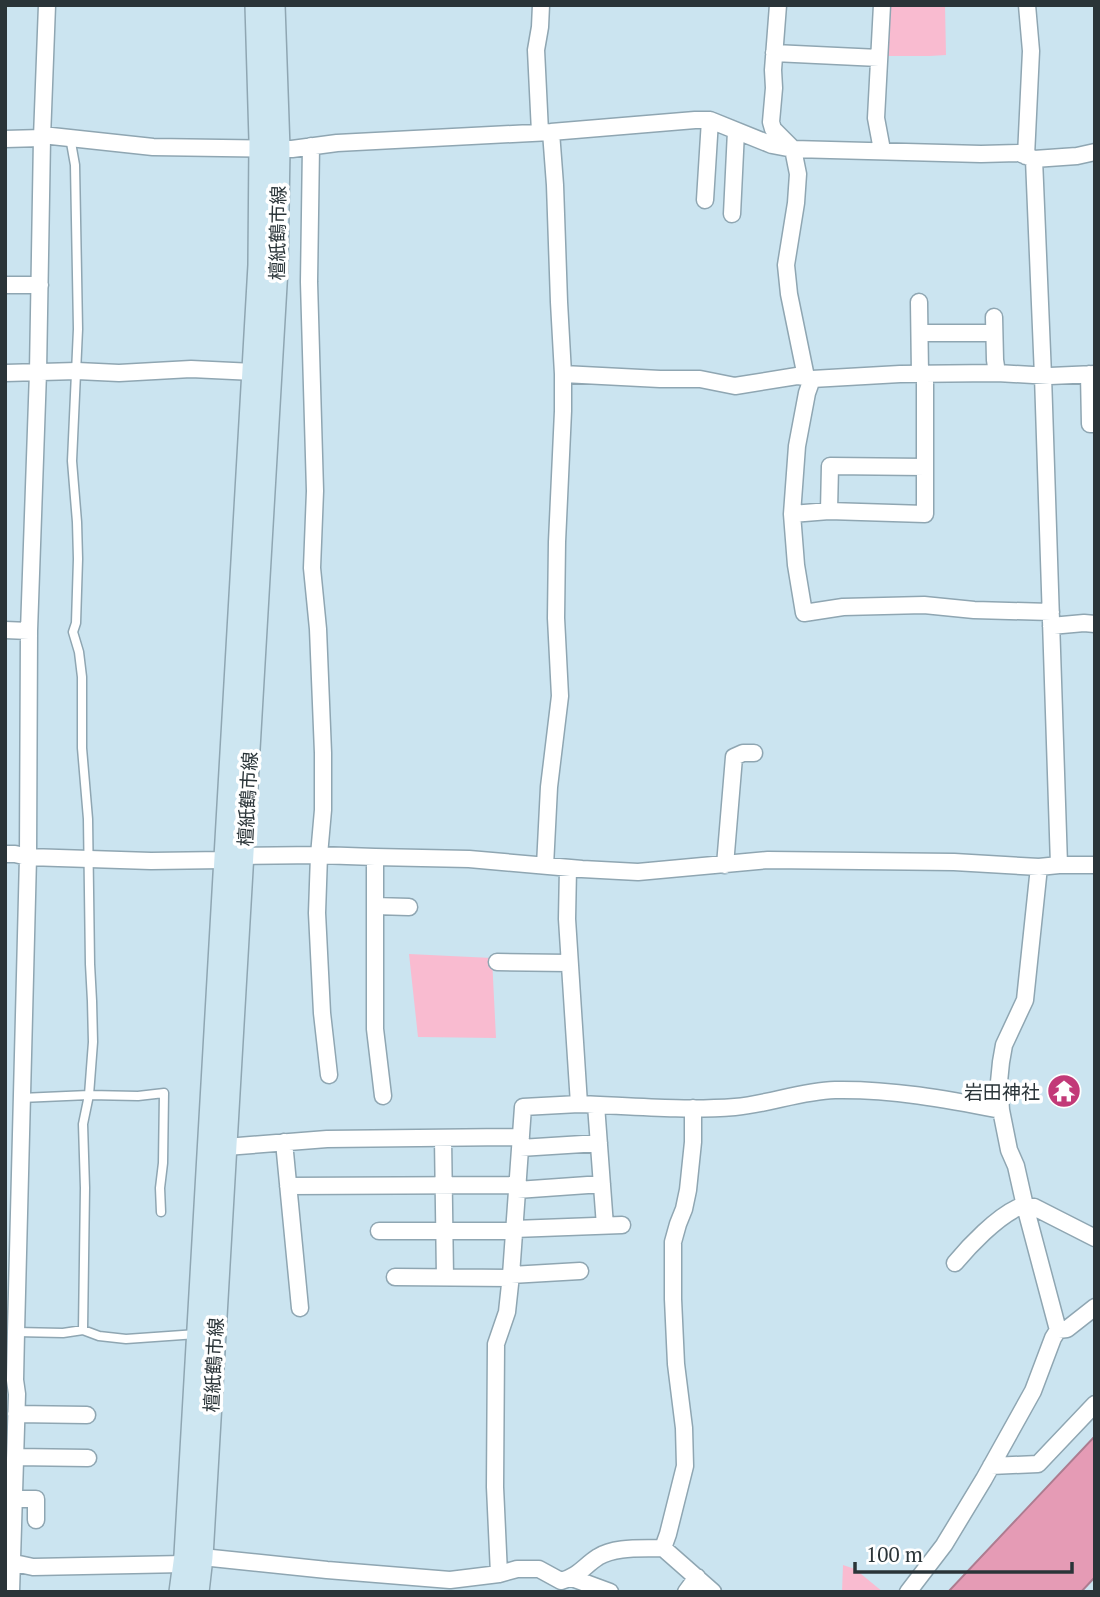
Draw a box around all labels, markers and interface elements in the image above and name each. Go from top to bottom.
street label: 檀紙鶴市線 [264,185,290,281]
street label: 檀紙鶴市線 [232,751,262,847]
temple icon: 岩田神社 [1045,1072,1083,1110]
place label: 岩田神社 [964,1079,1040,1104]
street label: 檀紙鶴市線 [198,1317,228,1413]
scale bar [855,1530,1072,1574]
text: 100 m [866,1540,923,1568]

